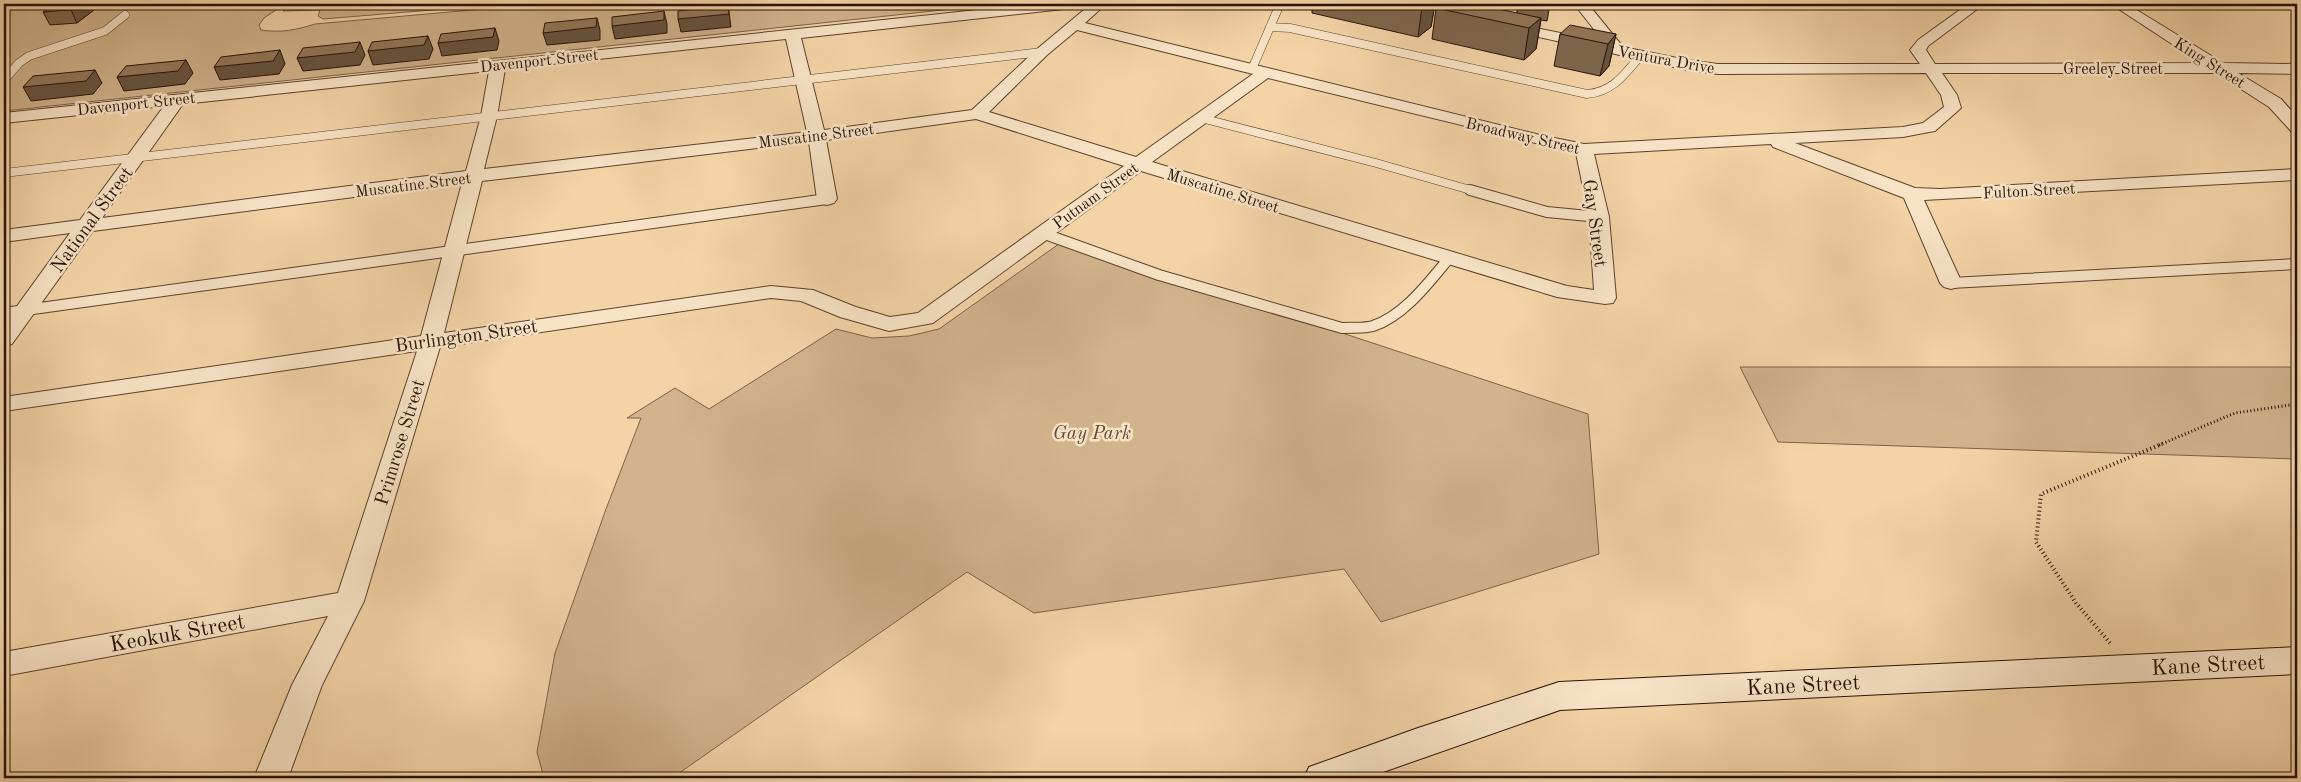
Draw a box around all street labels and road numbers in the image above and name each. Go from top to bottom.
street label: King Street [2171,36,2248,92]
street label: Ventura Drive [1616,45,1715,77]
street label: Davenport Street [479,48,600,76]
street label: Greeley Street [2063,62,2163,78]
street label: Davenport Street [76,91,197,119]
street label: Broadway Street [1464,116,1582,158]
street label: Muscatine Street [757,122,875,152]
street label: Putnam Street [1051,160,1142,233]
street label: National Street [48,164,138,277]
street label: Muscatine Street [1164,167,1281,217]
street label: Muscatine Street [354,171,472,201]
street label: Gay Street [1578,178,1609,268]
street label: Fulton Street [1982,182,2076,202]
street label: Burlington Street [394,318,539,357]
street label: Primrose Street [373,377,430,508]
street label: Keokuk Street [108,611,247,657]
street label: Kane Street [2151,652,2266,680]
street label: Kane Street [1746,672,1861,700]

